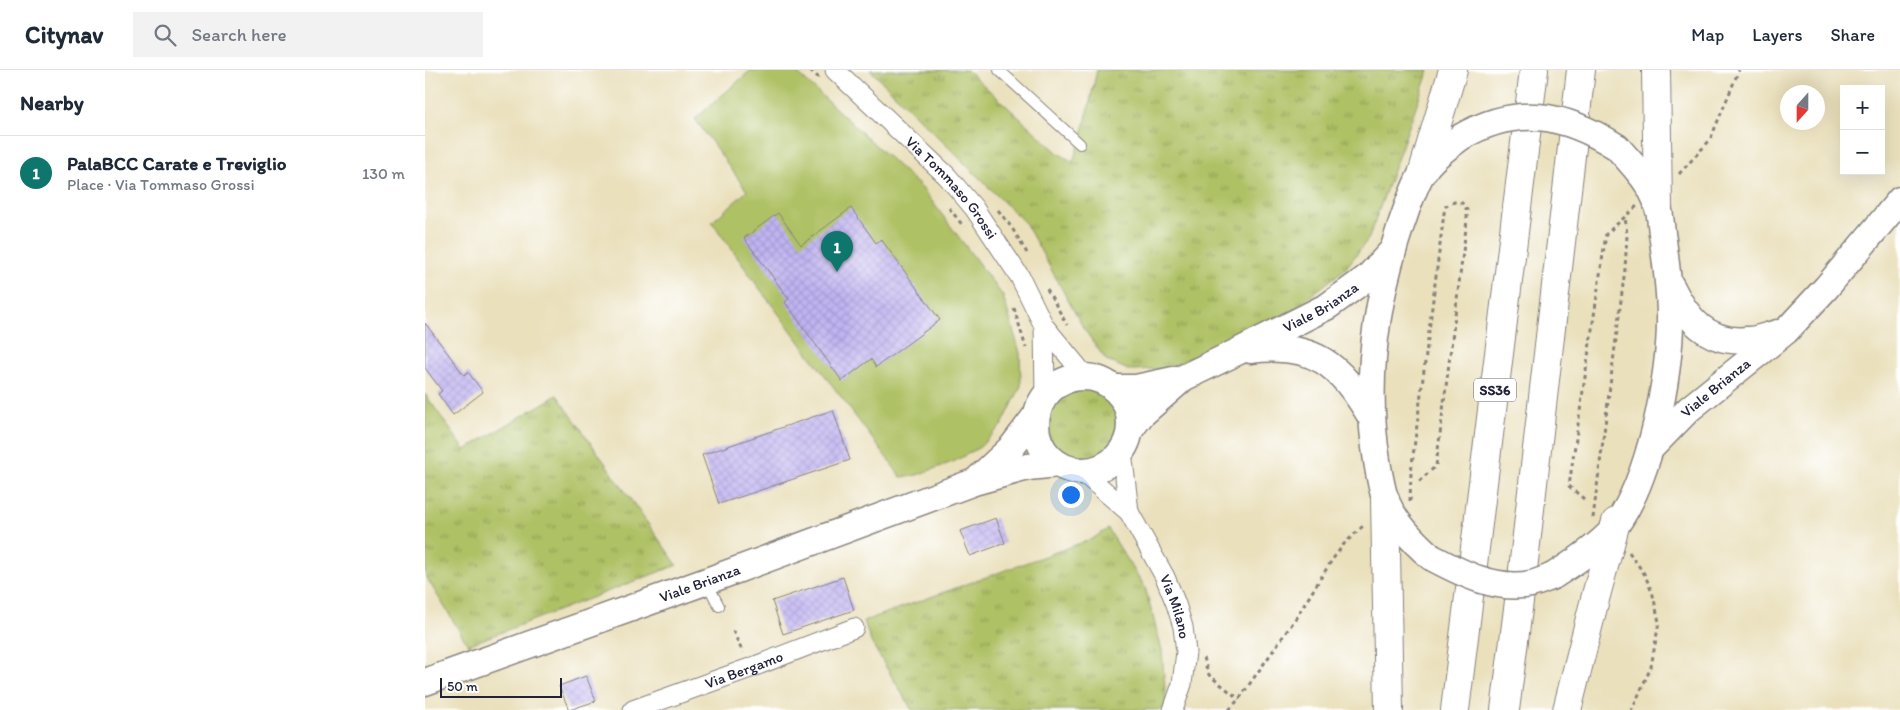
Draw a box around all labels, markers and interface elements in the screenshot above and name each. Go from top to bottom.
search box [133,12,483,57]
text: Citynav [25,20,103,49]
icon: search [151,21,179,49]
text: Search here [191,23,287,46]
text: Map [1691,24,1724,46]
text: Layers [1752,24,1802,46]
text: Share [1830,24,1875,46]
north arrow [1780,85,1825,130]
map controls [1840,85,1885,175]
button: + [1840,85,1885,130]
text: Nearby [20,90,84,115]
button: − [1840,130,1885,175]
street label: Via Tommaso Grossi [902,133,1001,242]
text: PalaBCC Carate e Treviglio [67,152,286,175]
text: 1 [32,164,40,183]
text: 130 m [362,164,405,183]
text: Place · Via Tommaso Grossi [67,175,255,194]
pin: 1 [821,231,853,272]
street label: Viale Brianza [1280,278,1362,336]
street label: Viale Brianza [1677,354,1754,421]
road number: SS36 [1474,378,1516,402]
your location [1058,482,1084,508]
street label: Viale Brianza [657,560,743,606]
street label: Via Milano [1156,572,1193,640]
street label: Via Bergamo [702,647,786,692]
scale bar [440,675,563,698]
text: 50 m [447,678,478,695]

